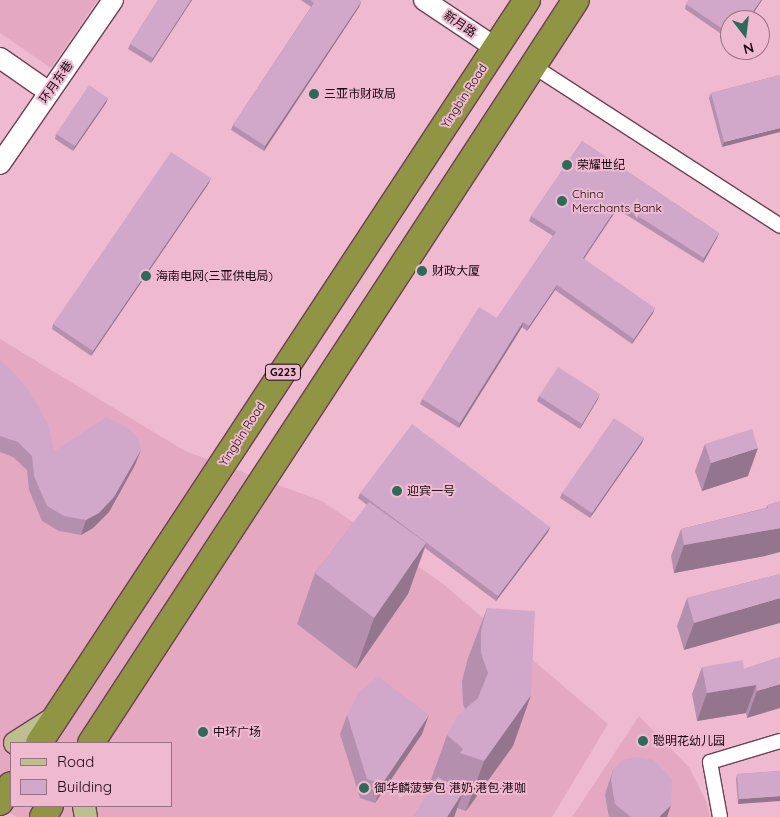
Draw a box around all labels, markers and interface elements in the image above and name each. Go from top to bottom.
street label: 新月路 [441,8,479,40]
north arrow [720,10,770,60]
text: N [741,38,756,59]
street label: 环月东巷 [36,58,76,106]
street label: Yingbin Road [438,61,490,131]
place label: 三亚市财政局 [324,87,396,101]
marker: 三亚市财政局 [308,88,320,100]
place label: 荣耀世纪 [577,158,625,172]
marker: 荣耀世纪 [561,159,573,171]
place label: China Merchants Bank [572,187,662,215]
marker: China Merchants Bank [556,195,568,207]
place label: 财政大厦 [432,264,480,278]
marker: 财政大厦 [416,265,428,277]
place label: 海南电网(三亚供电局) [156,269,273,283]
marker: 海南电网(三亚供电局) [140,270,152,282]
road number: G223 [264,364,302,381]
street label: Yingbin Road [216,399,268,469]
place label: 迎宾一号 [407,484,455,498]
marker: 迎宾一号 [391,485,403,497]
place label: 中环广场 [213,725,261,739]
marker: 中环广场 [197,726,209,738]
place label: 聪明花幼儿园 [653,734,725,748]
marker: 聪明花幼儿园 [637,735,649,747]
legend [10,742,172,807]
text: Road [57,752,94,771]
text: Building [57,777,112,796]
place label: 御华麟菠萝包 港奶·港包·港咖 [374,781,526,795]
marker: 御华麟菠萝包 港奶·港包·港咖 [358,782,370,794]

